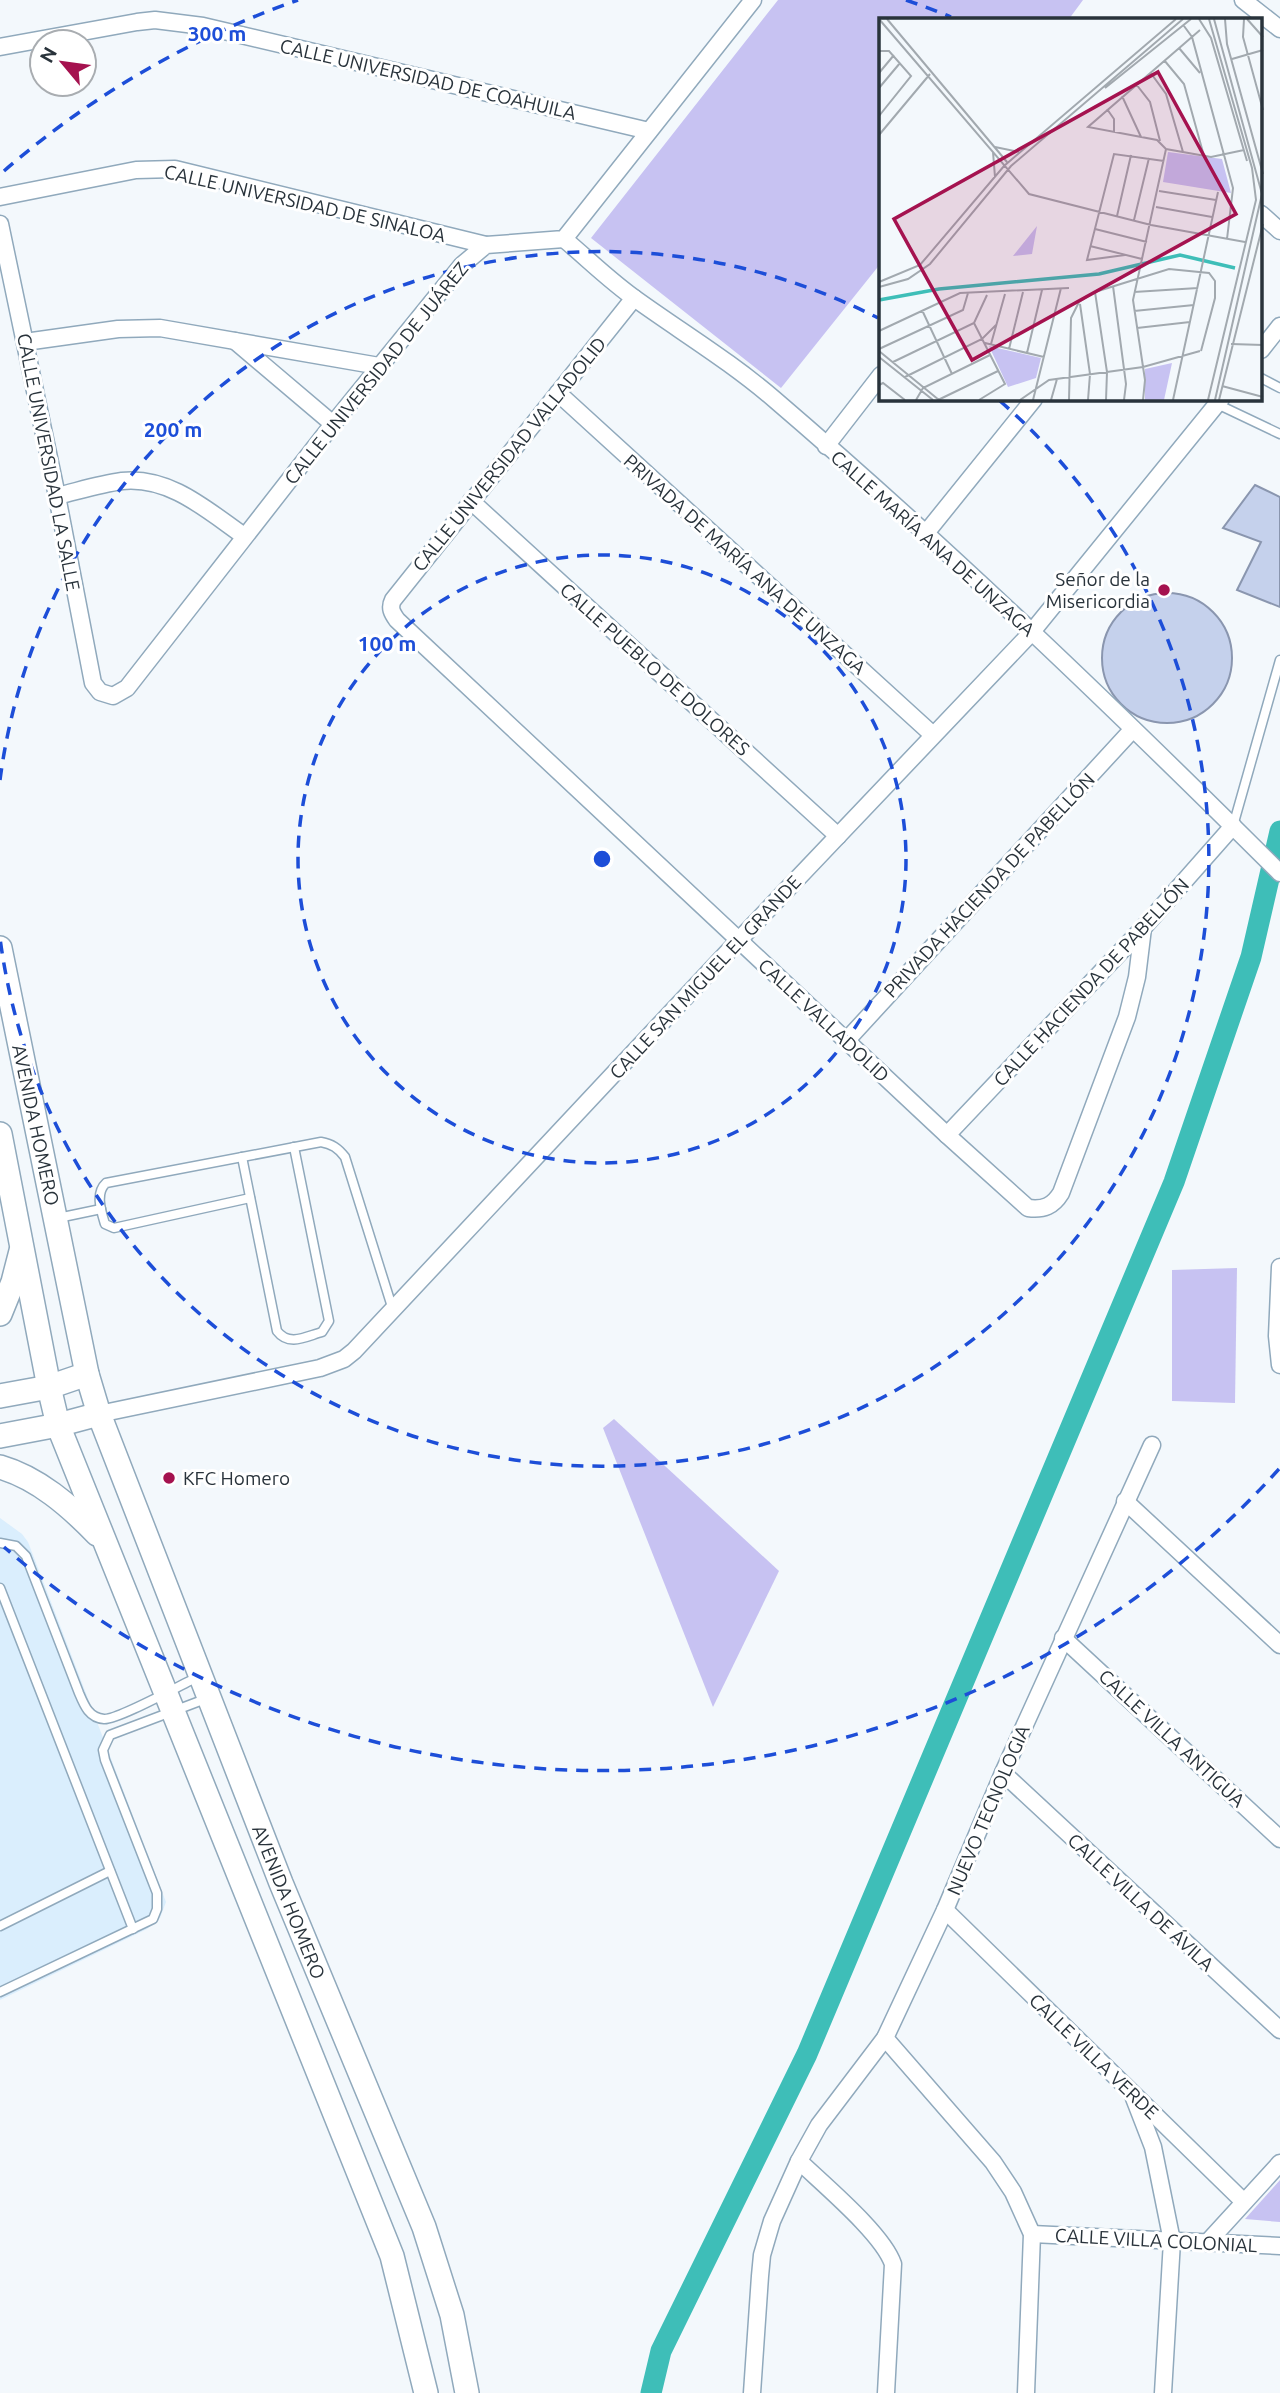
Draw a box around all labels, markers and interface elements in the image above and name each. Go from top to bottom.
inset map [879,18,1262,401]
text: 300 m [188,21,246,45]
north arrow [28,28,98,98]
street label: CALLE UNIVERSIDAD DE COAHUILA [278,34,579,124]
text: N [35,43,61,66]
street label: CALLE UNIVERSIDAD DE SINALOA [162,160,448,246]
street label: CALLE UNIVERSIDAD DE JUÁREZ [280,257,473,488]
street label: CALLE UNIVERSIDAD LA SALLE [13,331,85,593]
street label: CALLE UNIVERSIDAD VALLADOLID [408,333,610,575]
text: 200 m [144,417,202,441]
street label: CALLE MARÍA ANA DE UNZAGA [826,446,1040,641]
street label: PRIVADA DE MARÍA ANA DE UNZAGA [620,449,871,679]
place label: Señor de la Misericordia [1046,568,1150,612]
street label: CALLE PUEBLO DE DOLORES [556,578,754,760]
marker: Señor de la Misericordia [1156,582,1172,598]
text: 100 m [358,631,416,655]
street label: PRIVADA HACIENDA DE PABELLÓN [879,768,1099,1002]
centre of rings [590,847,614,871]
street label: CALLE SAN MIGUEL EL GRANDE [605,871,805,1083]
street label: CALLE HACIENDA DE PABELLÓN [989,874,1193,1090]
street label: CALLE VALLADOLID [754,954,894,1086]
street label: AVENIDA HOMERO [8,1042,64,1208]
place label: KFC Homero [183,1467,290,1489]
marker: KFC Homero [161,1470,177,1486]
street label: CALLE VILLA ANTIGUA [1094,1665,1250,1812]
street label: NUEVO TECNOLOGIA [942,1721,1034,1898]
street label: AVENIDA HOMERO [248,1822,330,1982]
street label: CALLE VILLA DE ÁVILA [1063,1829,1219,1976]
street label: CALLE VILLA VERDE [1025,1989,1163,2123]
street label: CALLE VILLA COLONIAL [1054,2224,1258,2256]

